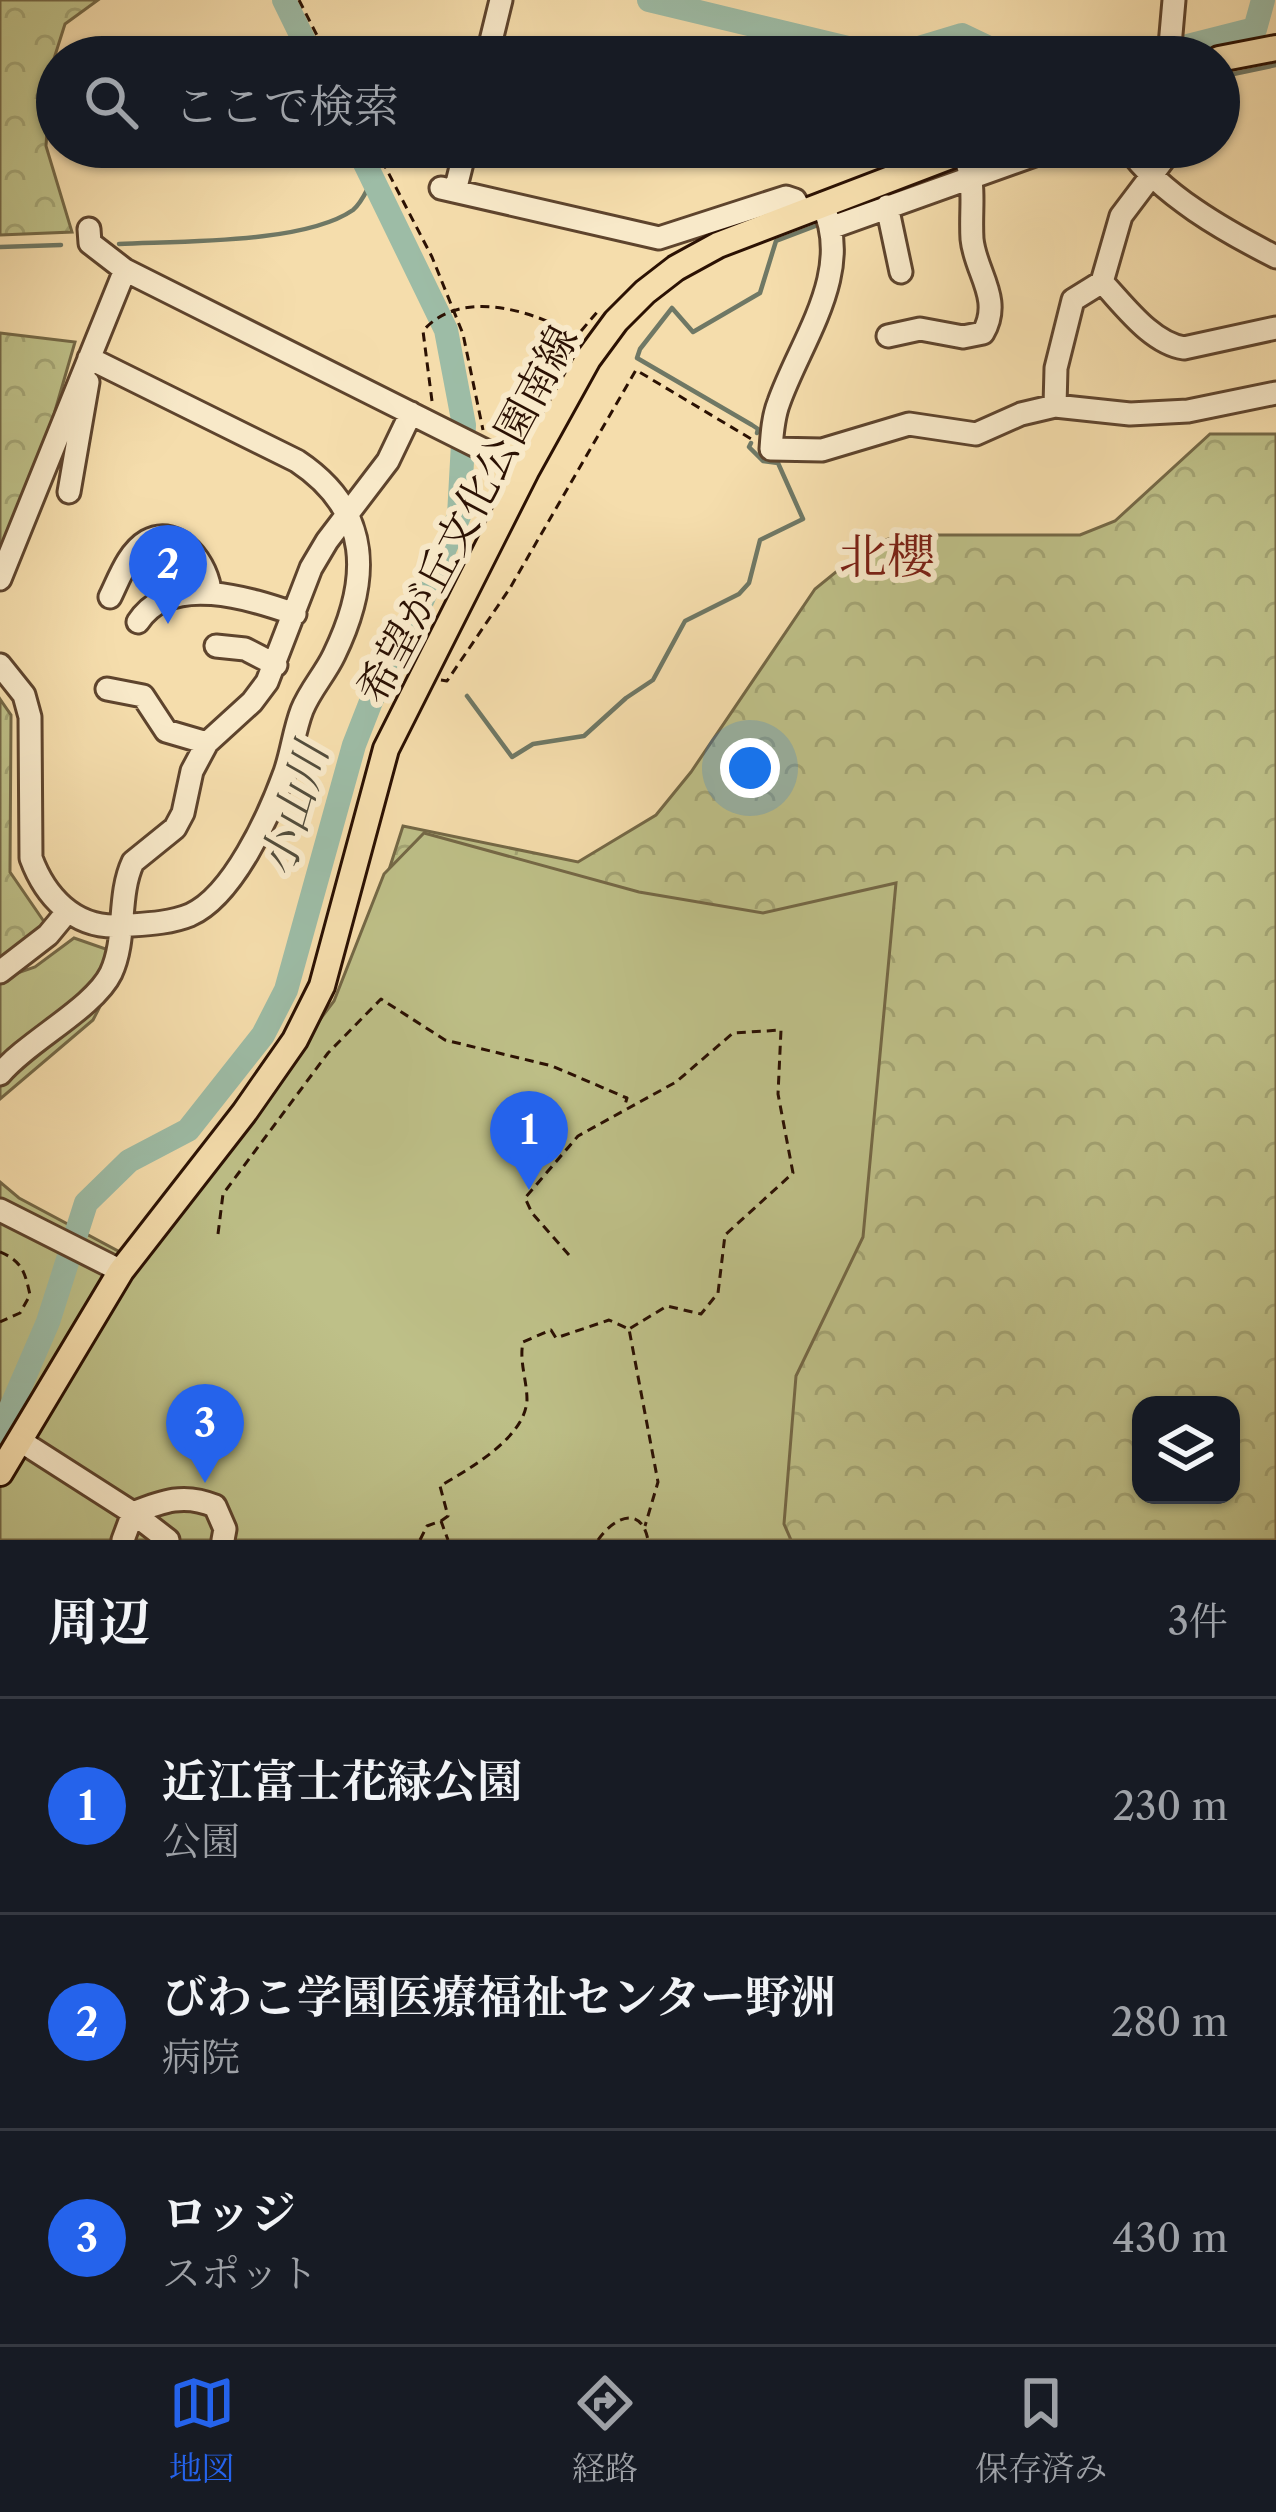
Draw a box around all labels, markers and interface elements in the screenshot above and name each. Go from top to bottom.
search box [36,36,1240,168]
icon: search [78,69,144,135]
text: ここで検索 [174,78,399,134]
street label: 希望が丘文化公園南線 [345,316,589,712]
pin: 2 [129,525,207,624]
district label: 北櫻 [839,526,935,585]
water label: 小山川 [248,732,341,882]
your location [720,738,780,798]
pin: 1 [490,1091,568,1190]
pin: 3 [166,1384,244,1483]
map controls [1132,1396,1240,1504]
button: layers [1132,1396,1240,1504]
text: 周辺 [48,1591,150,1653]
text: 3件 [1168,1597,1228,1645]
text: 近江富士花緑公園 [162,1753,522,1809]
text: 1 [78,1782,96,1830]
text: 230 m [1113,1782,1228,1830]
text: 公園 [162,1817,240,1865]
text: びわこ学園医療福祉センター野洲 [162,1969,835,2025]
text: 2 [75,1998,99,2046]
text: 280 m [1111,1998,1228,2046]
text: 病院 [162,2033,240,2081]
text: ロッジ [162,2185,296,2241]
text: 3 [76,2214,98,2262]
text: 430 m [1113,2214,1228,2262]
text: スポット [162,2249,318,2297]
tab: 地図 [169,2370,235,2489]
tab: 経路 [572,2370,638,2489]
tab: 保存済み [975,2370,1107,2489]

